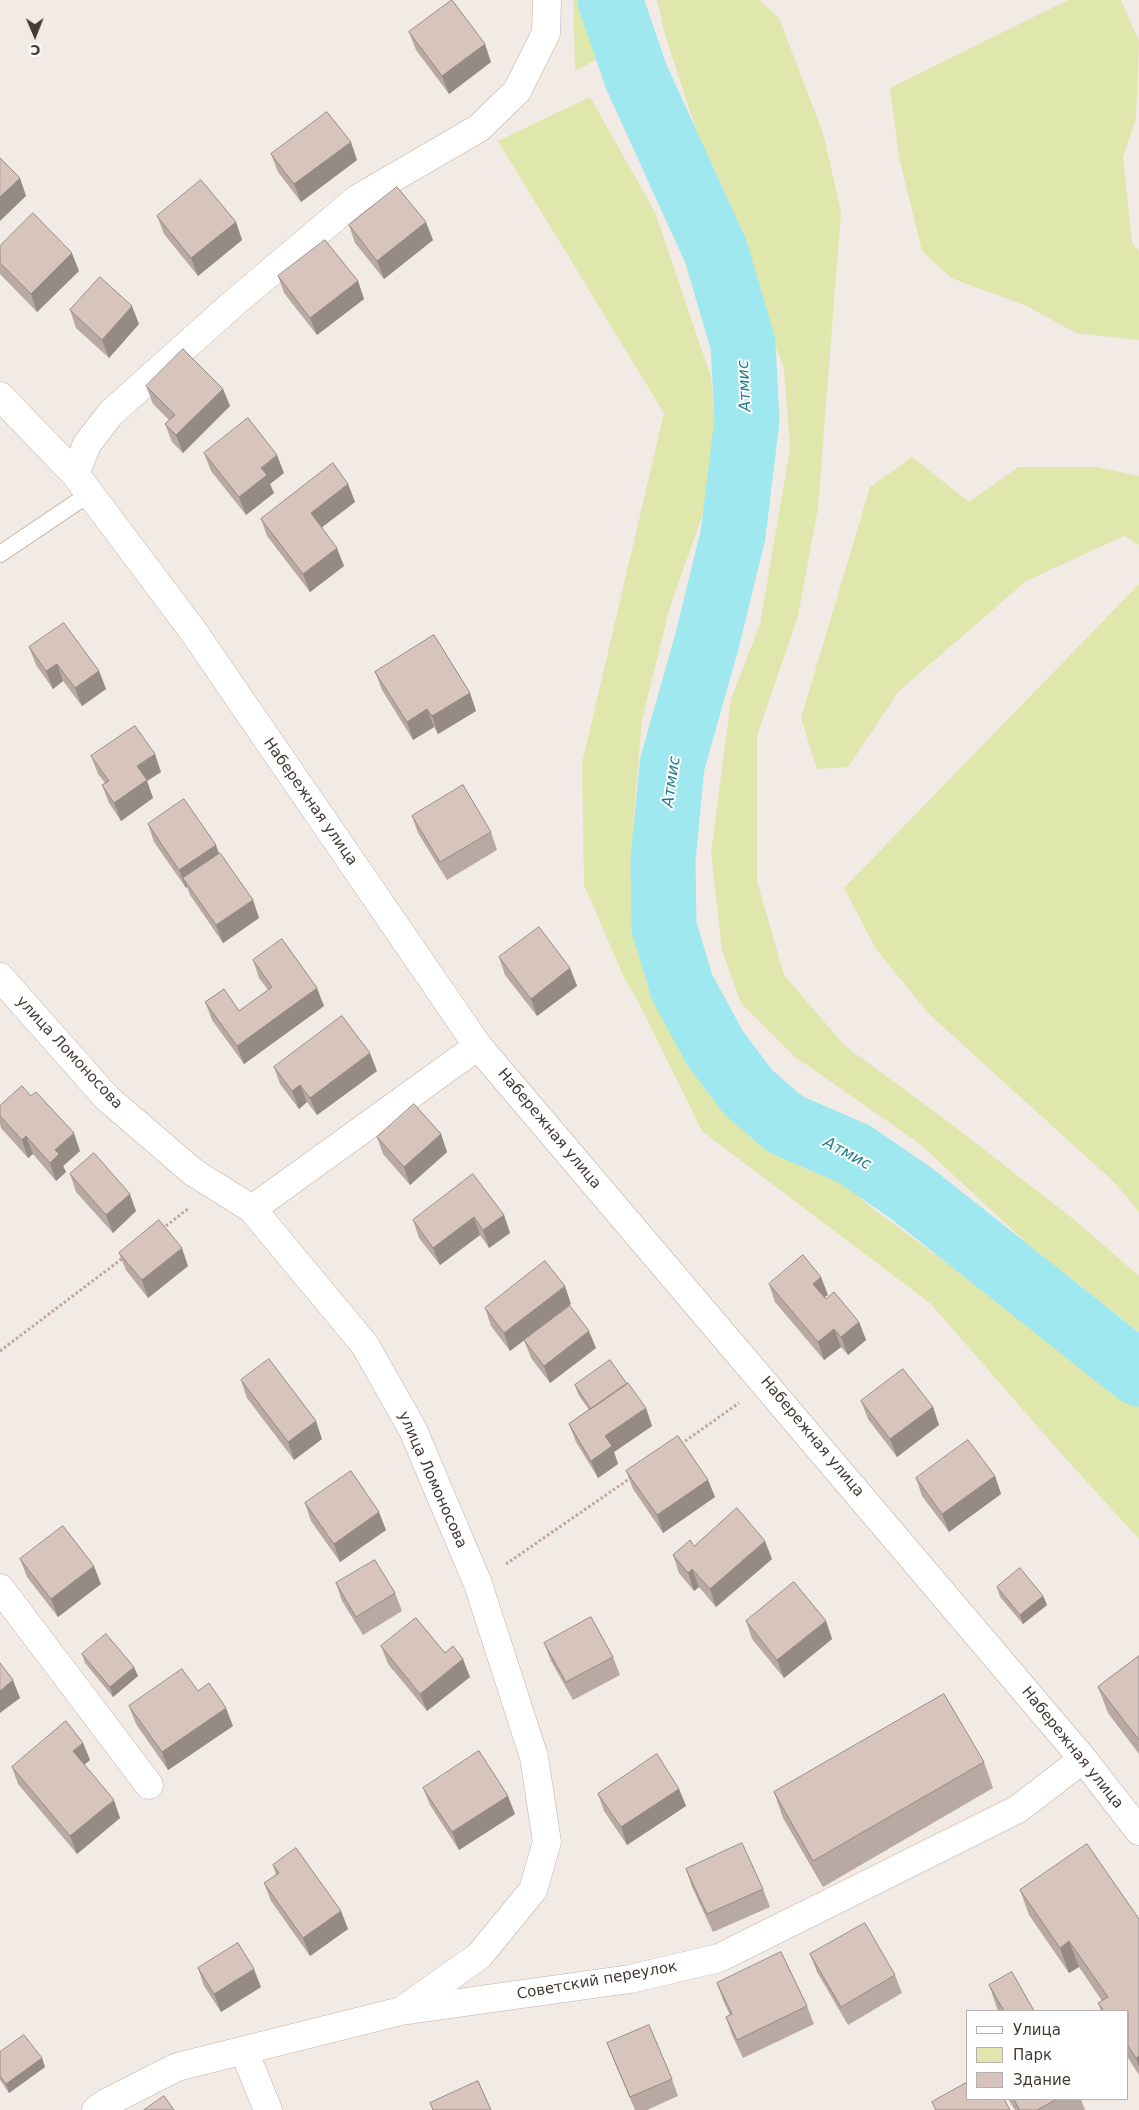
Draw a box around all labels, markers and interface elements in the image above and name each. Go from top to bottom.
north arrow [10,10,60,60]
text: С [30,42,41,58]
water label: Атмис [734,360,756,412]
street label: Набережная улица [259,735,361,869]
water label: Атмис [659,755,685,809]
street label: улица Ломоносова [12,993,126,1113]
street label: Набережная улица [493,1065,605,1193]
water label: Атмис [820,1133,874,1175]
street label: Набережная улица [756,1373,868,1501]
street label: улица Ломоносова [394,1409,470,1551]
street label: Набережная улица [1017,1683,1127,1813]
street label: Советский переулок [515,1958,679,2004]
legend [966,2010,1129,2100]
text: Улица [1013,2021,1061,2039]
text: Парк [1013,2046,1052,2064]
text: Здание [1013,2071,1071,2089]

